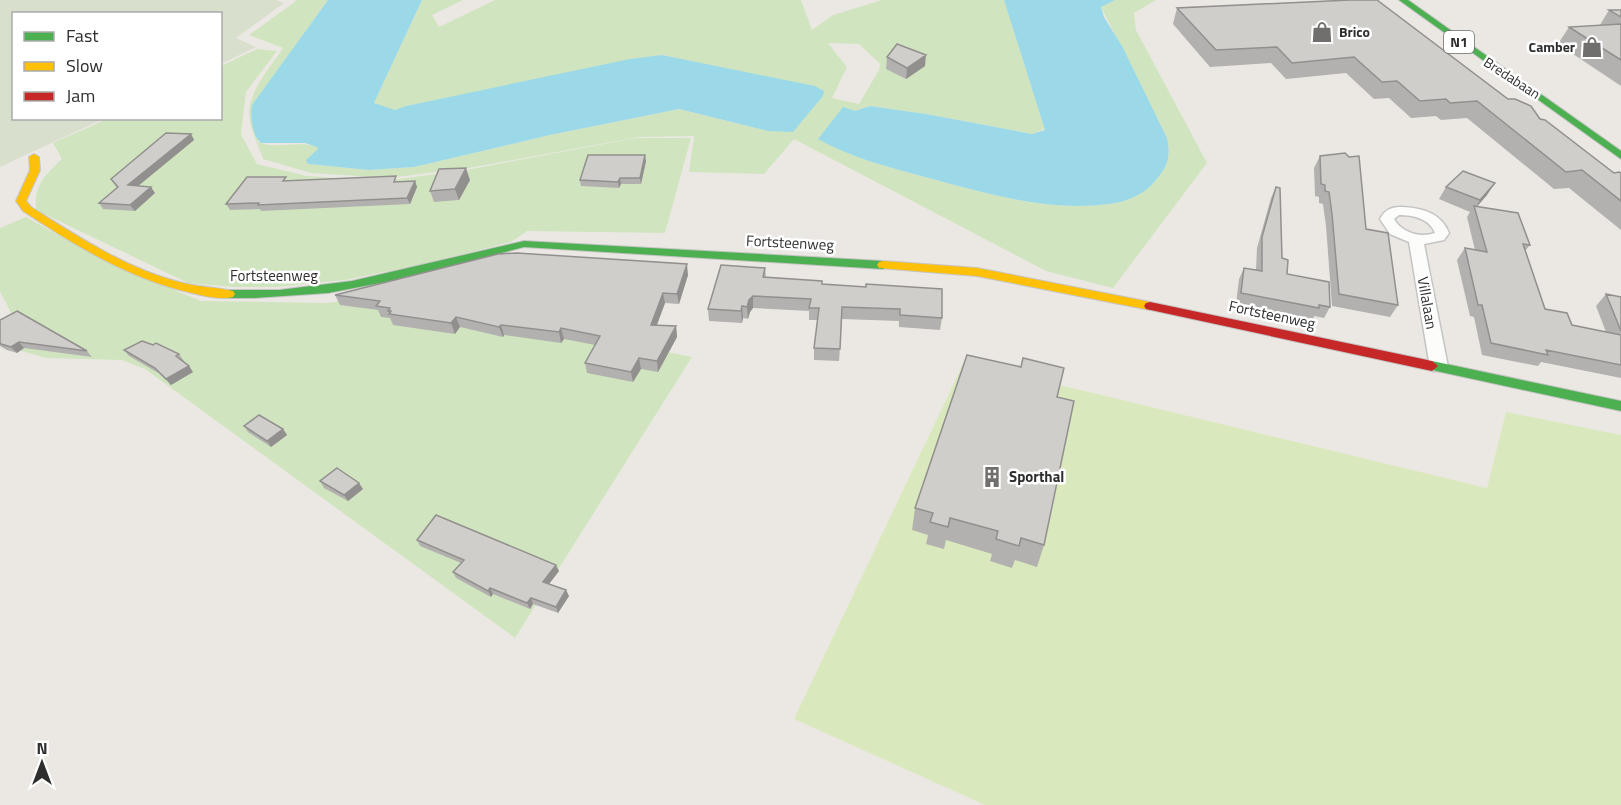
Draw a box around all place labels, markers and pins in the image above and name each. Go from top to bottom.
shop icon: Brico [1310,20,1334,44]
place label: Brico [1339,21,1370,42]
shop icon: Camber [1580,35,1604,59]
place label: Camber [1529,36,1575,57]
building icon: Sporthal [980,465,1004,489]
place label: Sporthal [1009,465,1064,488]

